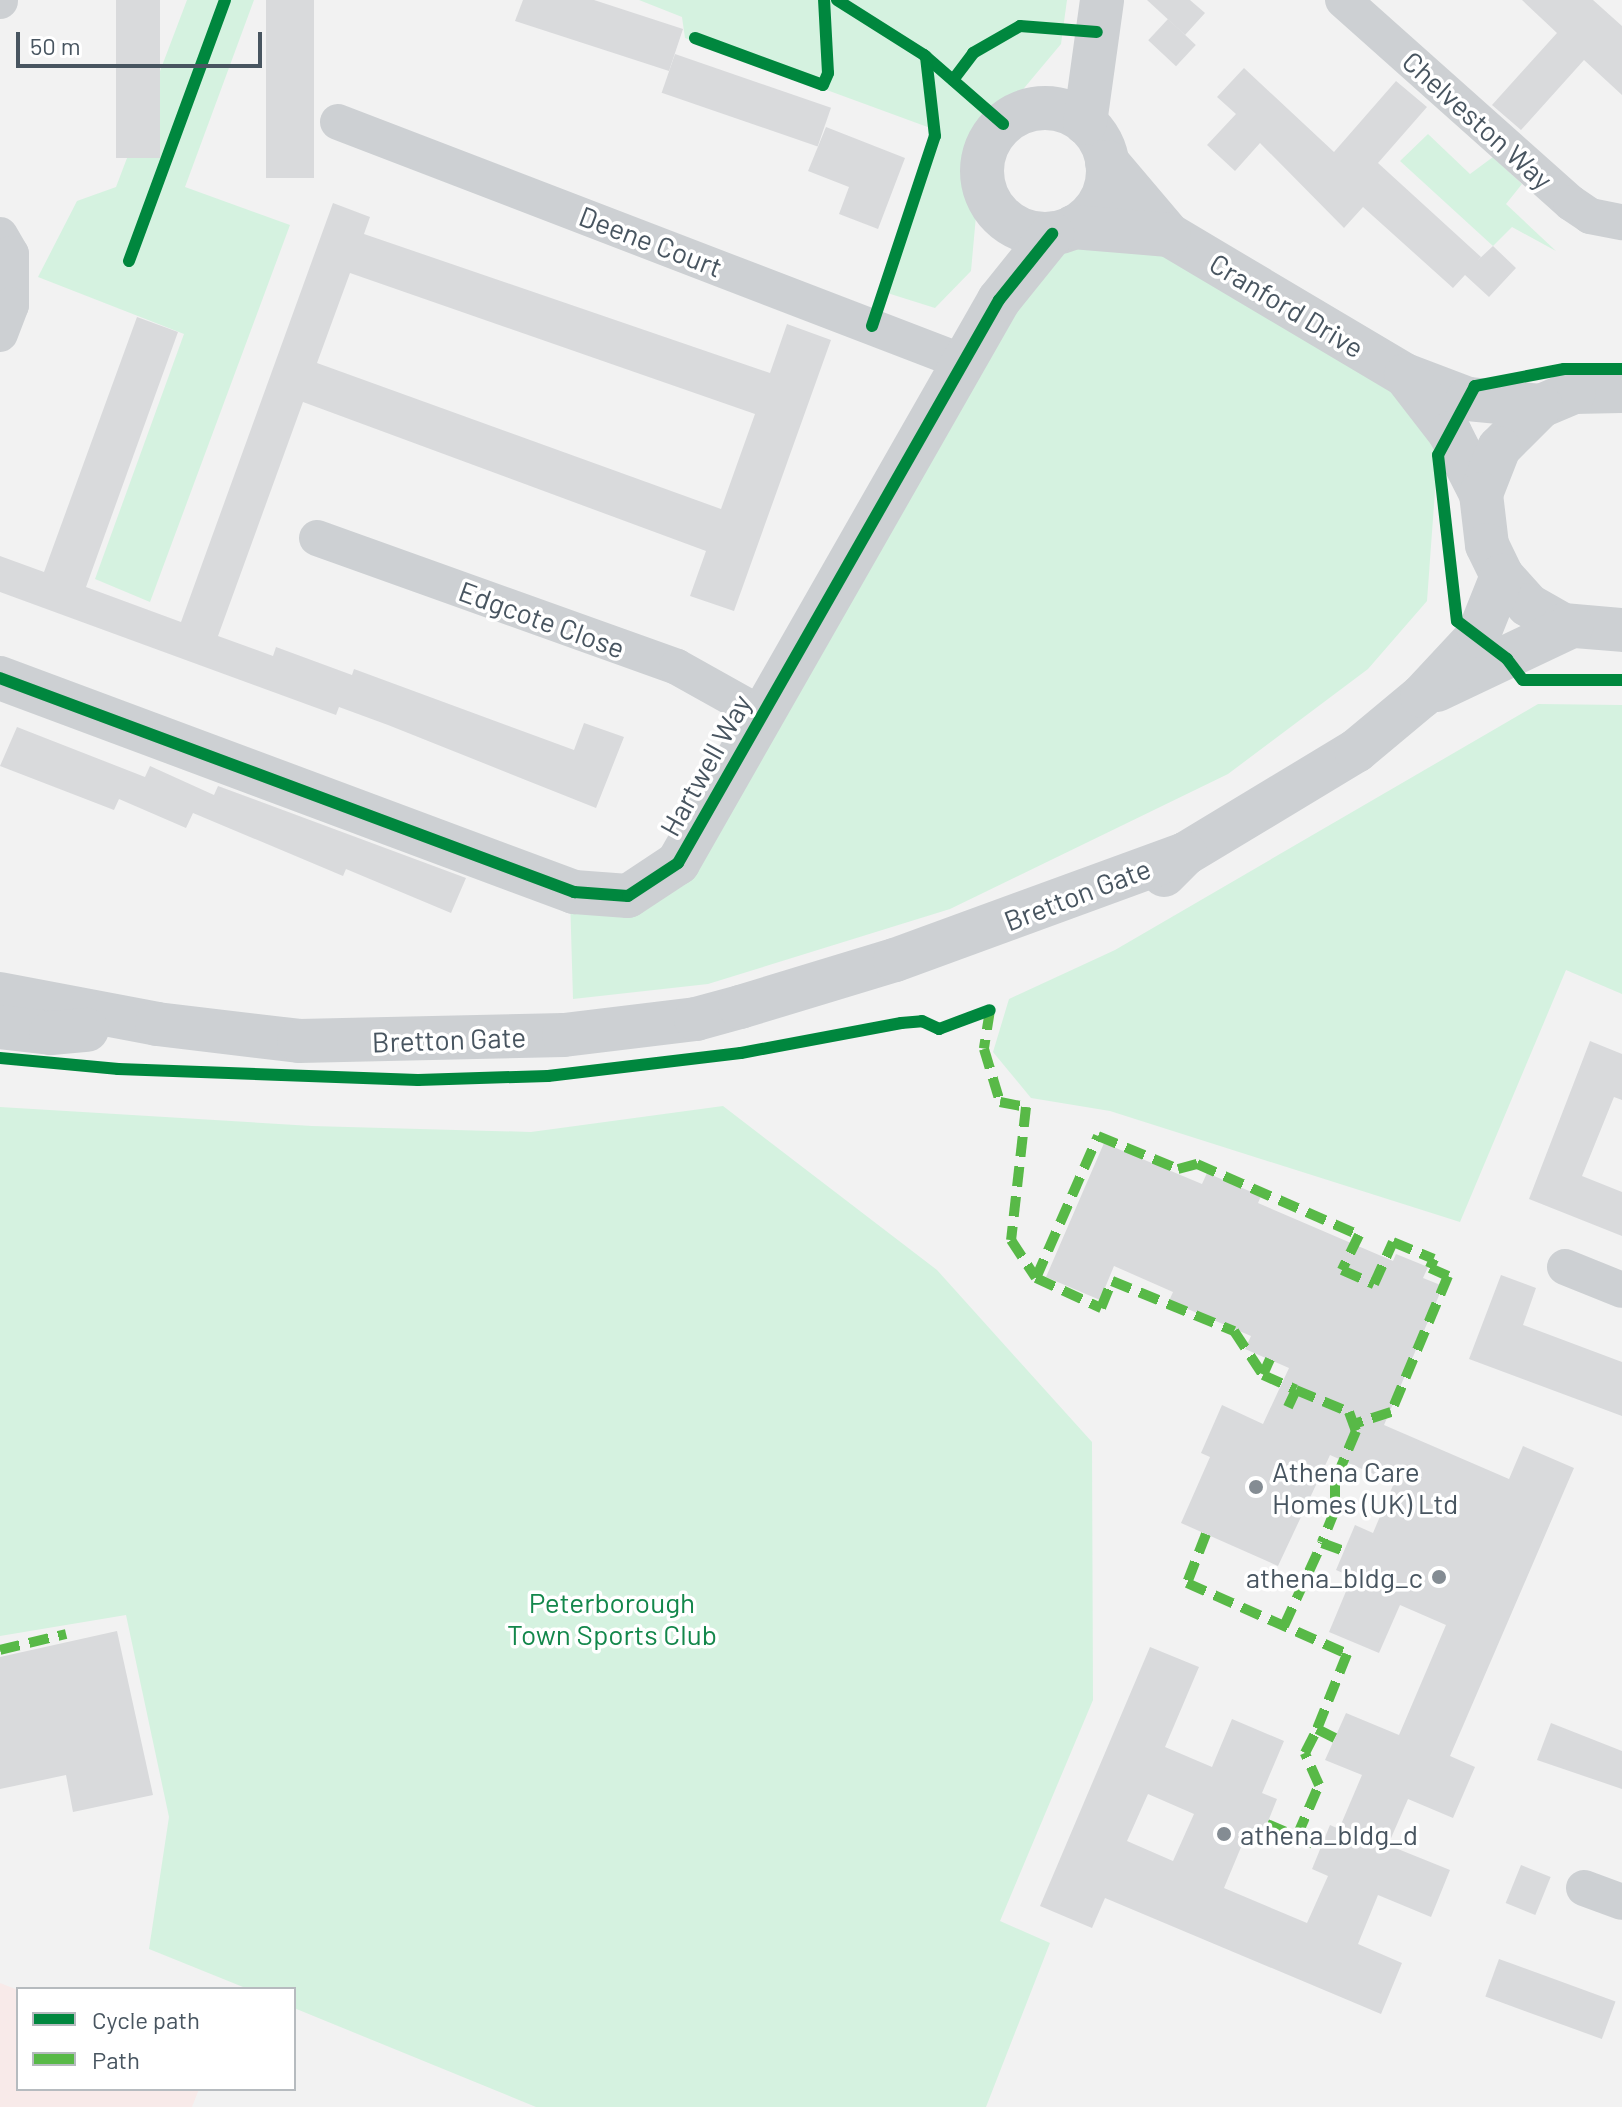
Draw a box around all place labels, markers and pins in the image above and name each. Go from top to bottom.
place label: Athena Care Homes (UK) Ltd [1272,1454,1458,1520]
marker: Athena Care Homes (UK) Ltd [1247,1478,1265,1496]
place label: athena_bldg_c [1246,1560,1423,1594]
marker: athena_bldg_c [1430,1568,1448,1586]
place label: athena_bldg_d [1240,1817,1418,1851]
marker: athena_bldg_d [1215,1825,1233,1843]

